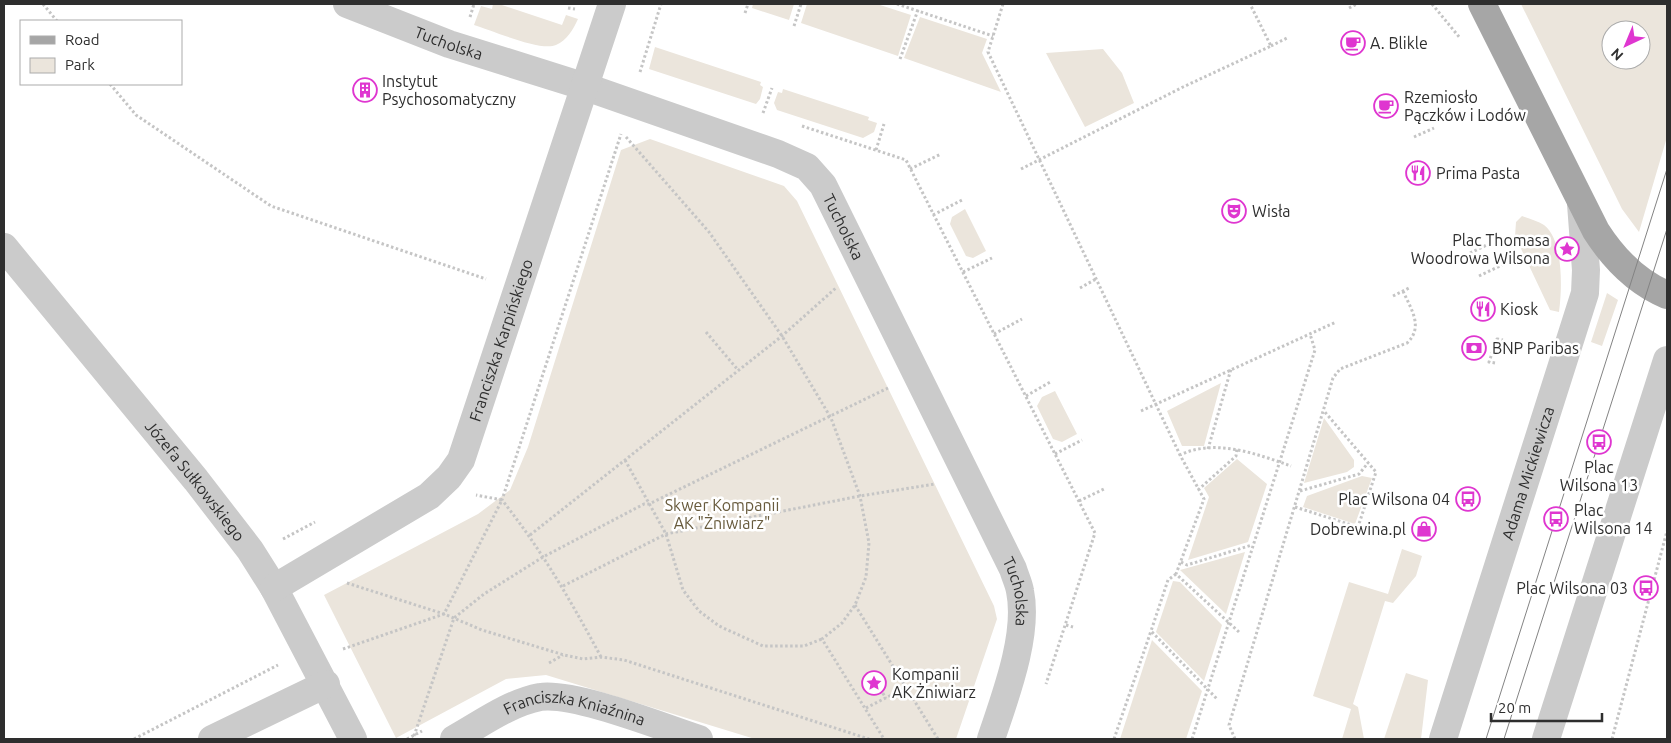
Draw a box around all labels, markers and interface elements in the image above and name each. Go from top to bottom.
legend [20,20,182,85]
north arrow [1601,20,1651,70]
street label: Tucholska [412,22,485,63]
cafe icon: A. Blikle [1340,30,1366,56]
text: Road [65,31,100,48]
place label: A. Blikle [1370,34,1428,52]
text: N [1608,45,1626,64]
text: Park [65,56,95,73]
place label: Instytut Psychosomatyczny [382,72,516,108]
building icon: Instytut Psychosomatyczny [352,77,378,103]
place label: Rzemiosło Pączków i Lodów [1404,88,1526,124]
cafe icon: Rzemiosło Pączków i Lodów [1373,93,1399,119]
restaurant icon: Prima Pasta [1405,160,1431,186]
place label: Prima Pasta [1436,164,1520,182]
street label: Tucholska [820,191,867,263]
theatre icon: Wisła [1221,198,1247,224]
place label: Wisła [1252,202,1290,220]
place label: Plac Thomasa Woodrowa Wilsona [1411,231,1550,267]
place icon: Plac Thomasa Woodrowa Wilsona [1554,236,1580,262]
street label: Franciszka Karpińskiego [465,257,536,424]
restaurant icon: Kiosk [1470,296,1496,322]
place label: Kiosk [1500,300,1538,318]
bank icon: BNP Paribas [1461,335,1487,361]
place label: BNP Paribas [1492,339,1579,357]
street label: Adama Mickiewicza [1498,404,1557,542]
street label: Józefa Sułkowskiego [142,417,249,545]
bus stop icon: Plac Wilsona 13 [1586,429,1612,455]
place label: Plac Wilsona 13 [1560,458,1638,494]
bus stop icon: Plac Wilsona 04 [1455,486,1481,512]
place label: Plac Wilsona 04 [1338,490,1450,508]
park label: Skwer Kompanii AK "Żniwiarz" [665,496,779,532]
place label: Plac Wilsona 14 [1574,501,1653,537]
bus stop icon: Plac Wilsona 14 [1543,506,1569,532]
shop icon: Dobrewina.pl [1411,516,1437,542]
place label: Dobrewina.pl [1310,520,1406,538]
street label: Tucholska [999,554,1031,627]
bus stop icon: Plac Wilsona 03 [1633,575,1659,601]
place label: Plac Wilsona 03 [1516,579,1628,597]
place label: Kompanii AK Żniwiarz [892,665,976,701]
place icon: Kompanii AK Żniwiarz [861,670,887,696]
street label: Franciszka Kniaźnina [500,687,648,729]
scale bar [1491,690,1602,722]
text: 20 m [1498,699,1531,716]

